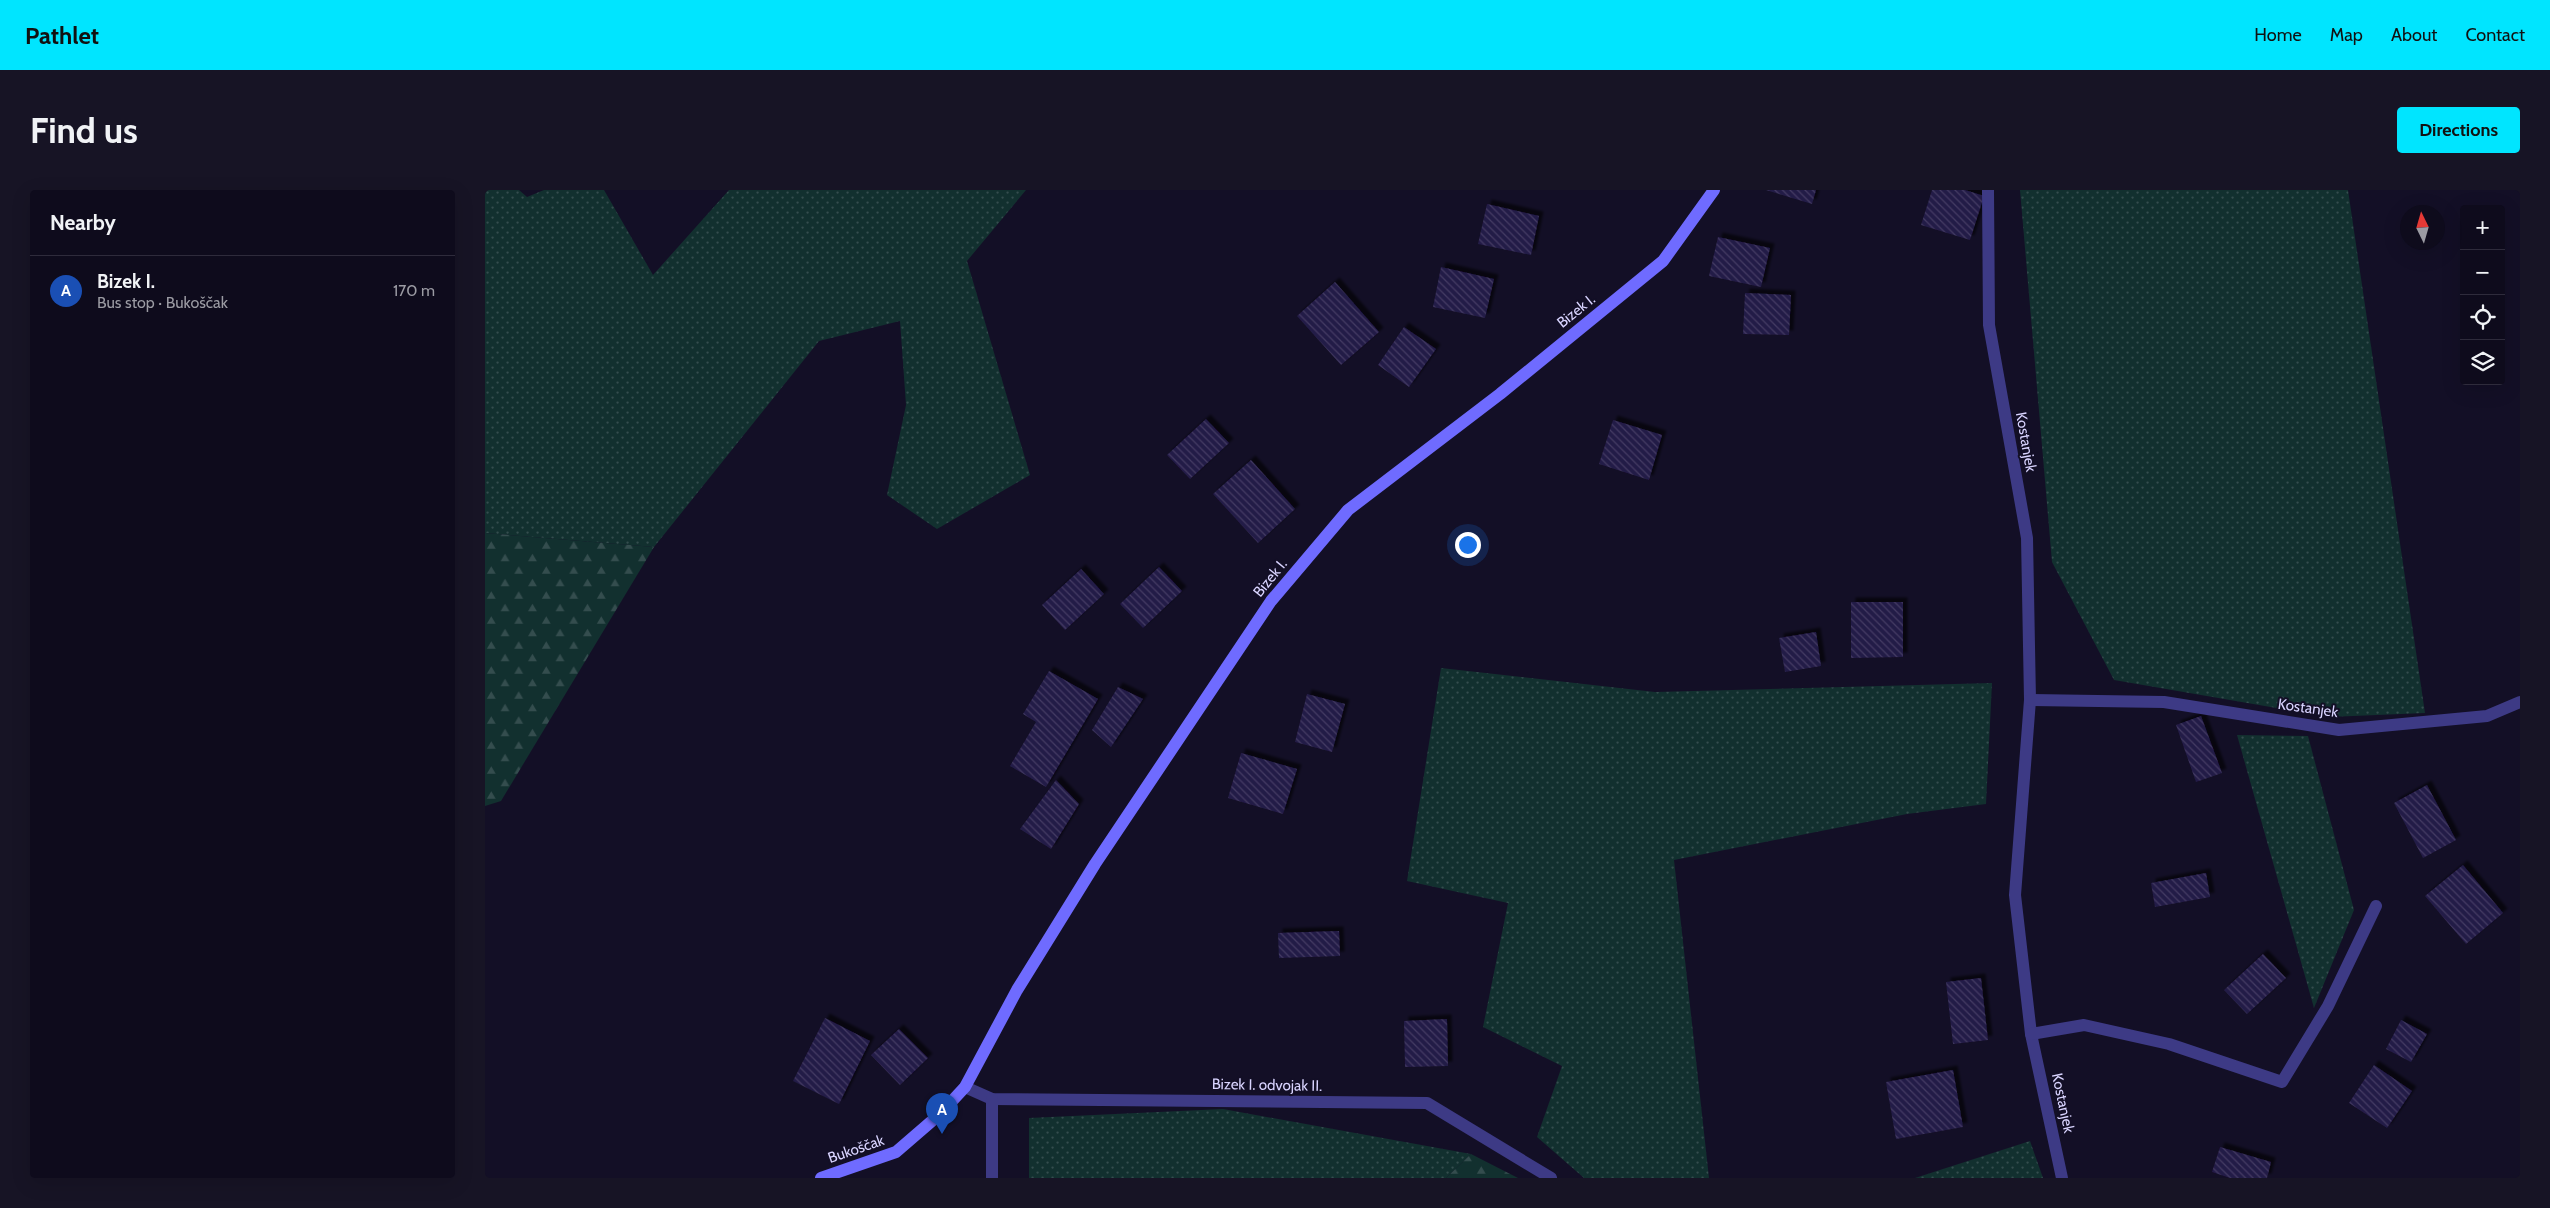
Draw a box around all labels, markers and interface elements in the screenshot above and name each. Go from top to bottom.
text: Pathlet [25,21,99,50]
text: Home [2254,24,2302,46]
text: Map [2330,24,2363,46]
text: About [2391,24,2437,46]
text: Contact [2465,24,2525,46]
button: Directions [2397,107,2520,153]
text: Find us [30,109,138,152]
north arrow [2400,205,2445,250]
map controls [2460,205,2505,385]
button: + [2460,205,2505,250]
text: Nearby [50,210,116,235]
button: − [2460,250,2505,295]
text: Bizek I. [97,270,155,293]
text: A [61,281,71,300]
text: 170 m [393,281,435,300]
street label: Bizek I. [1553,290,1599,332]
text: Bus stop · Bukoščak [97,293,228,312]
button: locate [2460,295,2505,340]
button: layers [2460,340,2505,385]
street label: Kostanjek [2012,411,2040,474]
your location [1455,532,1481,558]
street label: Bizek I. [1249,555,1291,601]
street label: Kostanjek [2277,695,2340,721]
street label: Kostanjek [2048,1071,2078,1135]
street label: Bizek I. odvojak II. [1212,1075,1322,1095]
pin: A [926,1093,958,1134]
street label: Bukoščak [825,1131,887,1167]

